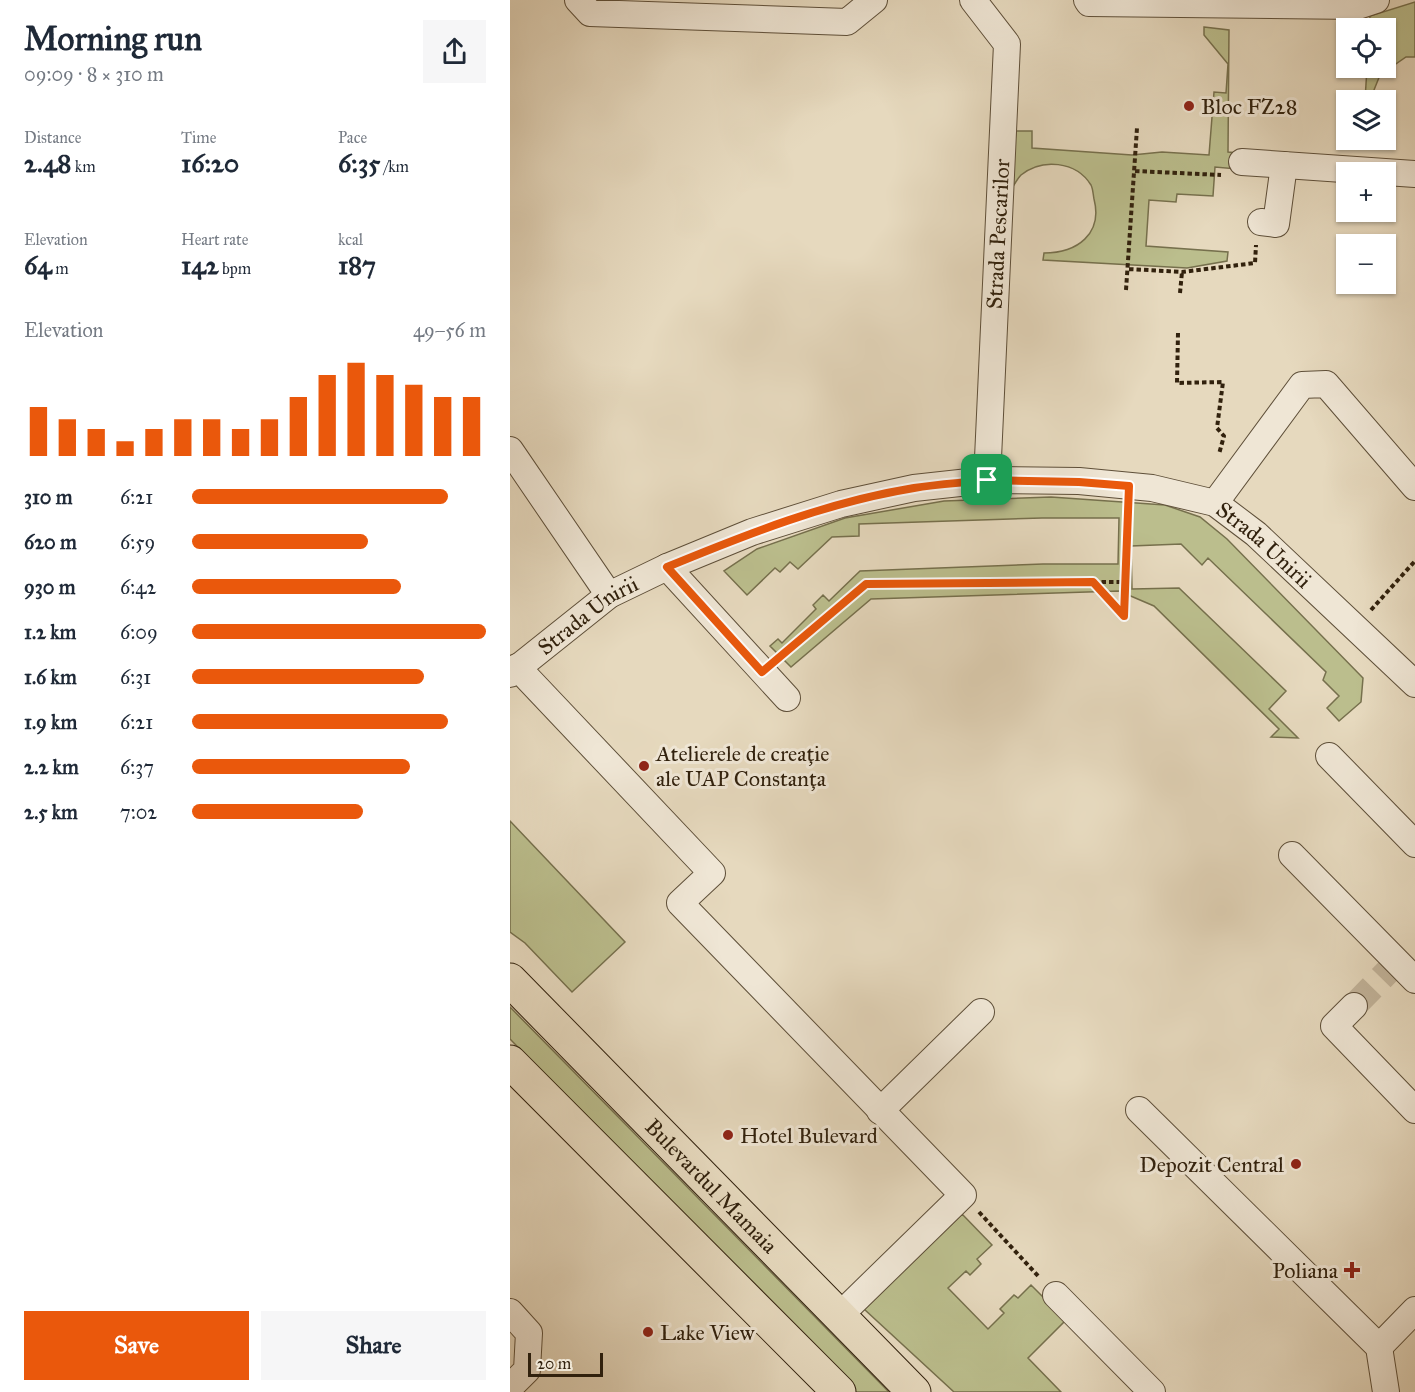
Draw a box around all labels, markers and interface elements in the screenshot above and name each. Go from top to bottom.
map controls [1336,18,1396,294]
button: locate [1336,18,1396,78]
text: Morning run [24,19,202,59]
button: share [423,20,486,83]
text: 09:09 · 8 × 310 m [24,62,164,86]
button: layers [1336,90,1396,150]
place label: Bloc FZ28 [1201,93,1297,120]
marker: Bloc FZ28 [1182,99,1196,113]
text: Distance [24,128,81,147]
text: Time [181,128,216,147]
text: Pace [338,128,367,147]
text: 2.48 [24,147,71,179]
text: 16:20 [181,147,239,179]
text: 6:35 [338,147,380,179]
text: km [71,157,96,176]
text: /km [380,157,409,176]
street label: Strada Pescarilor [981,157,1015,310]
button: + [1336,162,1396,222]
text: Elevation [24,230,88,249]
text: Heart rate [181,230,248,249]
text: kcal [338,230,363,249]
button: − [1336,234,1396,294]
text: 64 [24,249,52,281]
text: 142 [181,249,219,281]
text: 187 [338,249,376,281]
text: m [52,259,69,278]
text: bpm [219,259,251,278]
text: Elevation [24,318,103,342]
text: 49–56 m [413,318,486,342]
pin [961,454,1012,505]
icon: arrive [970,463,1003,496]
text: 310 m [24,485,73,509]
text: 6:21 [120,485,153,509]
street label: Strada Unirii [1211,495,1318,593]
text: 620 m [24,530,77,554]
text: 6:59 [120,530,155,554]
street label: Strada Unirii [532,570,642,660]
text: 930 m [24,575,76,599]
text: 6:42 [120,575,156,599]
text: 1.2 km [24,620,76,644]
text: 6:09 [120,620,158,644]
text: 1.6 km [24,665,77,689]
text: 6:31 [120,665,151,689]
text: 1.9 km [24,710,77,734]
text: 6:21 [120,710,153,734]
place label: Atelierele de creație ale UAP Constanța [655,740,829,792]
text: 2.2 km [24,755,79,779]
text: 6:37 [120,755,154,779]
marker: Atelierele de creație ale UAP Constanța [637,759,651,773]
text: 2.5 km [24,800,78,824]
text: 7:02 [120,800,157,824]
street label: Bulevardul Mamaia [640,1113,784,1259]
place label: Hotel Bulevard [740,1122,878,1149]
marker: Hotel Bulevard [721,1128,735,1142]
place label: Depozit Central [1139,1151,1284,1178]
marker: Depozit Central [1289,1157,1303,1171]
place label: Poliana [1272,1257,1339,1284]
marker: Poliana [1343,1261,1361,1279]
button: Save [24,1311,249,1380]
button: Share [261,1311,486,1380]
place label: Lake View [660,1319,755,1346]
marker: Lake View [641,1325,655,1339]
scale bar [528,1350,603,1378]
text: 20 m [537,1354,571,1373]

